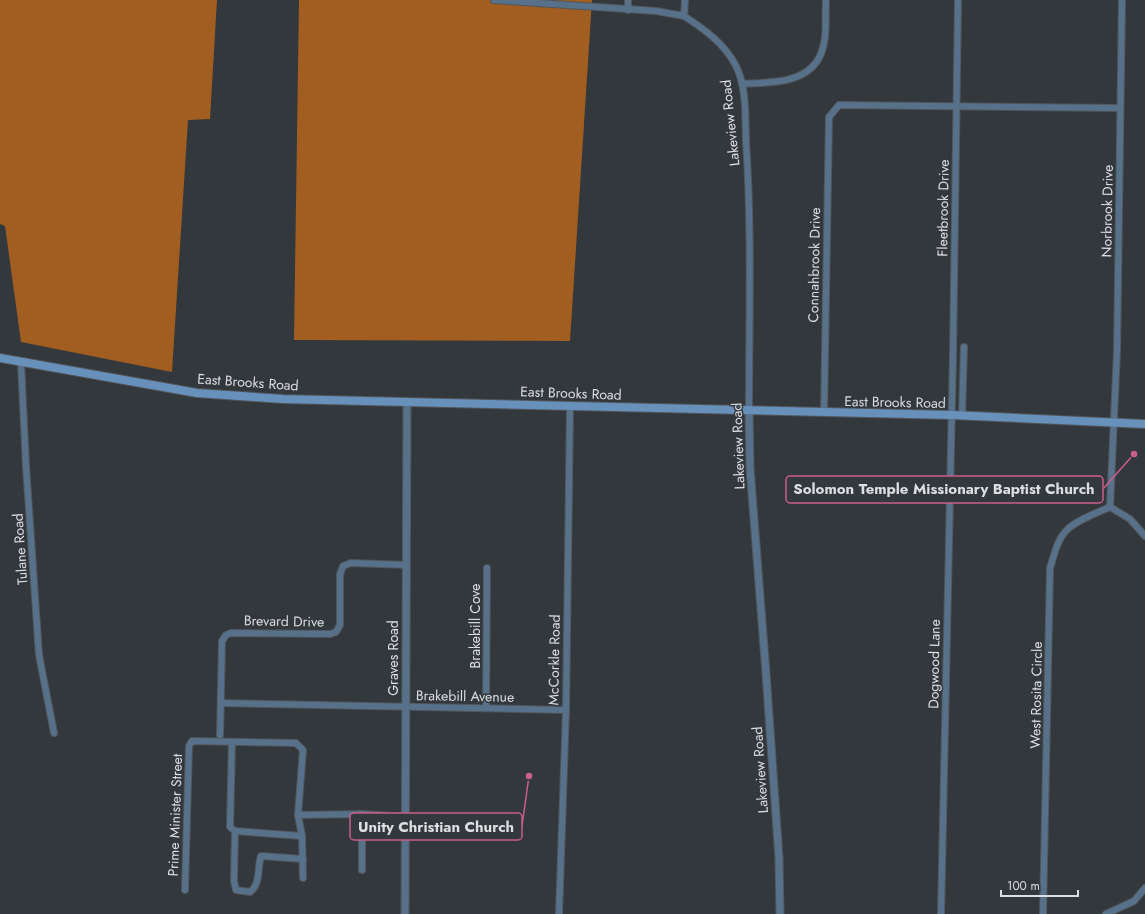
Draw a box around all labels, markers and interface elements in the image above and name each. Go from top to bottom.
street label: Lakeview Road [716,79,744,167]
street label: Fleetbrook Drive [932,159,954,257]
street label: Norbrook Drive [1096,165,1118,257]
street label: Connahbrook Drive [803,207,825,323]
street label: East Brooks Road [197,368,299,396]
street label: East Brooks Road [520,381,622,405]
street label: East Brooks Road [844,391,946,413]
street label: Lakeview Road [726,402,750,490]
callout: Solomon Temple Missionary Baptist Church [786,476,1103,503]
text: Solomon Temple Missionary Baptist Church [793,478,1095,500]
street label: Tulane Road [8,513,32,585]
street label: Brakebill Cove [465,584,485,668]
street label: Brevard Drive [244,610,324,632]
street label: McCorkle Road [543,614,565,706]
street label: Dogwood Lane [923,619,945,709]
street label: Graves Road [383,620,403,696]
street label: West Rosita Circle [1025,641,1047,749]
street label: Brakebill Avenue [416,685,514,707]
street label: Lakeview Road [747,726,773,814]
street label: Prime Minister Street [163,753,187,877]
callout: Unity Christian Church [350,813,522,840]
text: Unity Christian Church [358,816,514,838]
scale bar [1001,872,1078,898]
text: 100 m [1007,877,1040,895]

